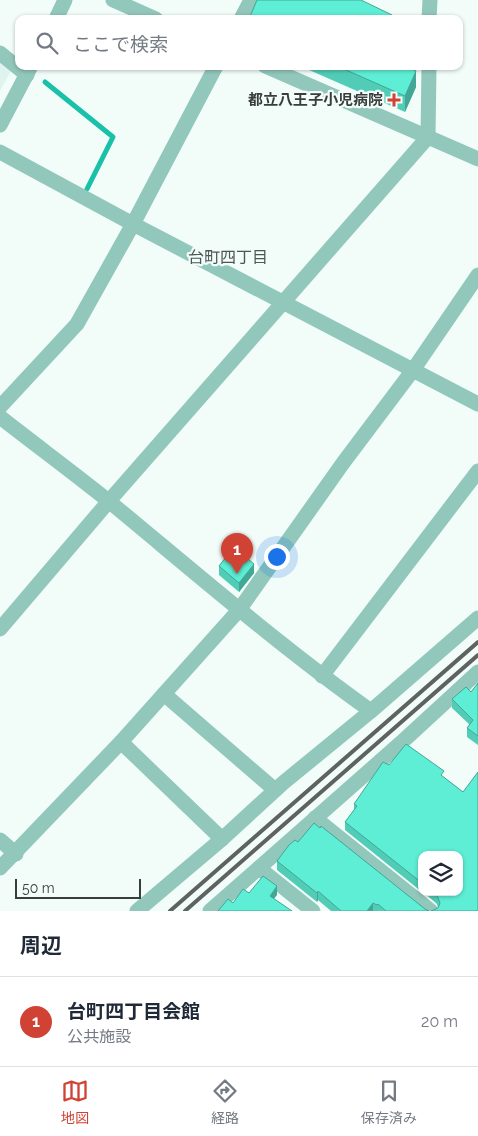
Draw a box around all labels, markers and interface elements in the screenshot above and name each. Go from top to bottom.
search box [15,15,463,70]
icon: search [33,29,61,57]
text: ここで検索 [73,33,168,55]
place label: 都立八王子小児病院 [248,91,383,109]
marker: 都立八王子小児病院 [387,93,401,107]
district label: 台町四丁目 [188,248,268,267]
pin: 1 [221,533,253,574]
your location [264,544,290,570]
map controls [418,851,463,896]
button: layers [418,851,463,896]
scale bar [15,876,141,899]
text: 50 m [22,880,55,896]
text: 周辺 [20,933,62,958]
text: 台町四丁目会館 [67,1000,200,1022]
text: 1 [32,1012,40,1031]
text: 20 m [421,1012,458,1031]
text: 公共施設 [67,1027,131,1046]
tab: 地図 [61,1077,89,1127]
tab: 経路 [211,1077,239,1127]
tab: 保存済み [361,1077,417,1127]

